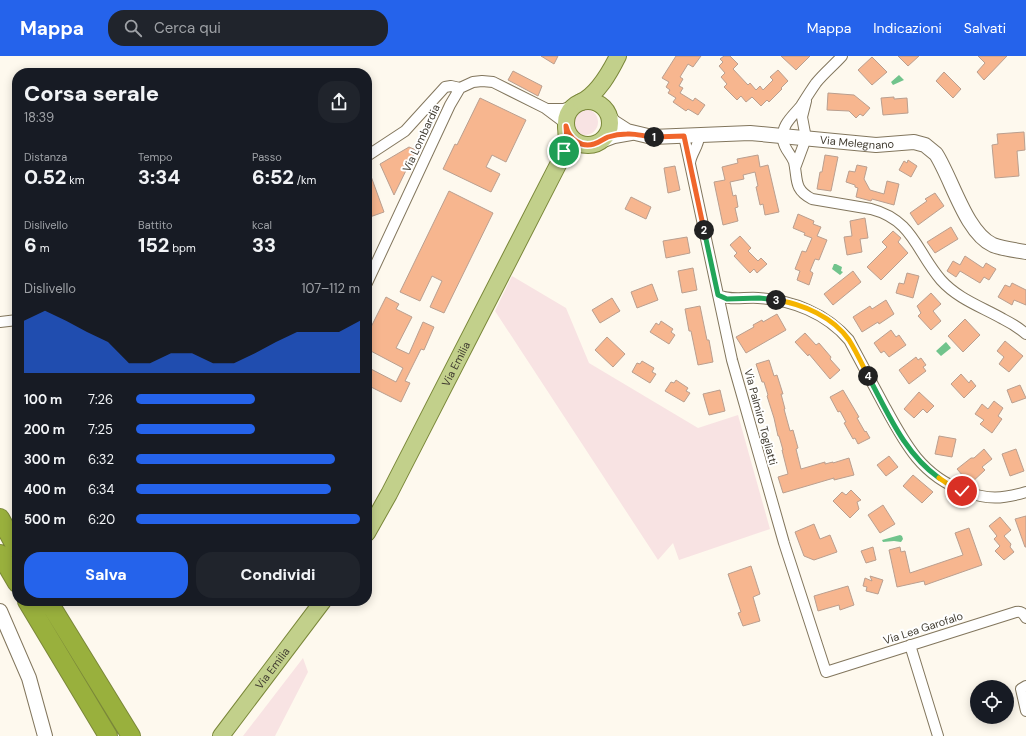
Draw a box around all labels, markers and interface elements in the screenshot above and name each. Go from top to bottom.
search box [108,10,388,46]
text: Mappa [20,16,84,41]
icon: search [122,17,144,39]
text: Cerca qui [154,18,221,38]
text: Mappa [807,19,851,37]
text: Indicazioni [873,19,942,37]
text: Salvati [964,19,1006,37]
text: Corsa serale [24,79,159,108]
button: share [318,81,360,123]
street label: Via Lombardia [399,102,443,174]
text: 18:39 [24,109,54,126]
pin: 1 [644,127,664,147]
text: 1 [652,130,656,144]
street label: Via Melegnano [819,133,894,152]
pin [547,134,581,168]
icon: arrive [553,140,575,162]
text: Distanza [24,150,67,164]
text: Tempo [138,150,173,164]
text: Passo [252,150,282,164]
text: 0.52 [24,164,66,190]
text: 3:34 [138,164,180,190]
text: 6:52 [252,164,294,190]
text: km [66,173,85,187]
text: /km [294,173,316,187]
text: Dislivello [24,218,68,232]
text: Battito [138,218,172,232]
text: kcal [252,218,272,232]
pin: 2 [694,220,714,240]
text: 2 [701,223,707,237]
text: 6 [24,232,37,258]
text: 152 [138,232,169,258]
text: 33 [252,232,276,258]
text: m [37,241,49,255]
text: bpm [169,241,196,255]
text: Dislivello [24,280,76,297]
text: 107–112 m [301,280,360,297]
pin: 3 [766,290,786,310]
text: 3 [773,293,779,307]
street label: Via Emilia [438,339,473,389]
pin: 4 [858,366,878,386]
street label: Via Palmiro Togliatti [741,367,781,467]
text: 4 [864,369,872,383]
text: 100 m [24,391,62,408]
text: 7:26 [88,391,113,408]
text: 200 m [24,421,65,438]
text: 7:25 [88,421,113,438]
text: 300 m [24,451,65,468]
text: 6:32 [88,451,114,468]
pin [945,474,979,508]
icon: check [951,480,973,502]
text: 400 m [24,481,66,498]
text: 6:34 [88,481,114,498]
text: 500 m [24,511,66,528]
text: 6:20 [88,511,115,528]
button: Salva [24,552,188,598]
button: Condividi [196,552,360,598]
street label: Via Lea Garofalo [881,609,965,647]
street label: Via Emilia [252,645,293,692]
map controls [970,680,1014,724]
button: locate [970,680,1014,724]

